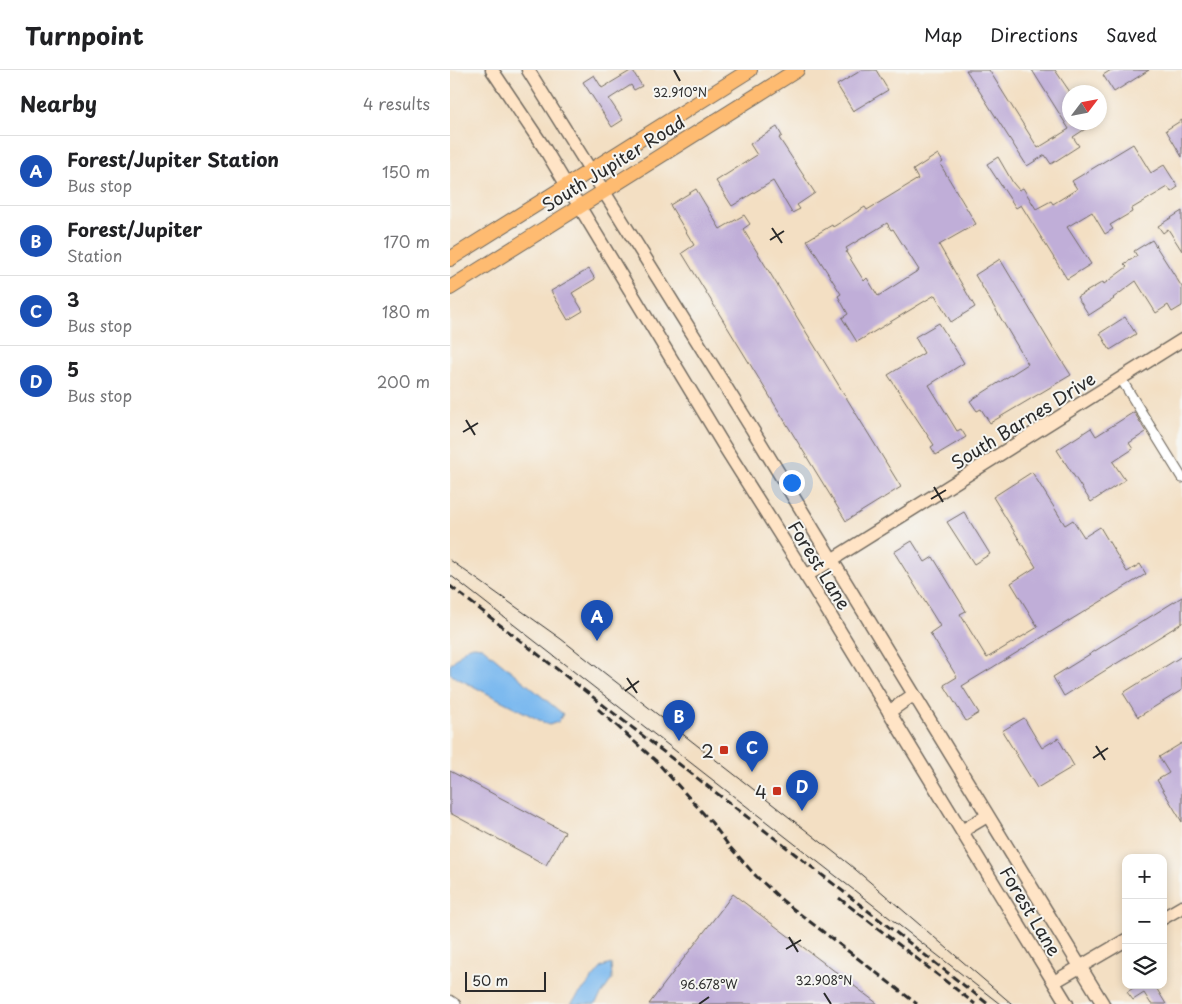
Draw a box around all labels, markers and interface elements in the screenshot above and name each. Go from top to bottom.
text: Turnpoint [25,17,144,53]
text: Map [924,21,962,48]
text: Directions [990,21,1078,48]
text: Saved [1106,21,1157,48]
text: 32.910°N [653,83,707,101]
north arrow [1062,85,1107,130]
text: Nearby [20,87,97,119]
text: 4 results [363,91,430,115]
street label: South Jupiter Road [536,108,690,218]
text: Forest/Jupiter Station [67,145,279,173]
text: A [30,159,42,183]
text: 150 m [382,159,430,183]
text: Bus stop [67,173,132,197]
text: Forest/Jupiter [67,215,202,243]
text: B [31,229,41,253]
text: 170 m [384,229,430,253]
text: Station [67,243,122,267]
text: 3 [67,285,79,313]
text: C [30,299,42,323]
text: 180 m [382,299,430,323]
text: Bus stop [67,313,132,337]
text: 5 [67,355,79,383]
street label: South Barnes Drive [946,365,1100,475]
text: D [30,369,42,393]
text: 200 m [377,369,430,393]
text: Bus stop [67,383,132,407]
your location [779,470,805,496]
street label: Forest Lane [782,515,858,615]
pin: A [581,600,613,641]
pin: B [663,700,695,741]
pin: C [736,731,768,772]
place label: 2 [701,737,714,764]
marker: 2 [718,744,730,756]
pin: D [786,770,818,811]
place label: 4 [755,778,767,805]
marker: 4 [771,785,783,797]
map controls [1122,854,1167,989]
button: + [1122,854,1167,899]
street label: Forest Lane [994,861,1068,961]
button: − [1122,899,1167,944]
button: layers [1122,944,1167,989]
scale bar [465,969,546,992]
text: 50 m [472,970,508,991]
text: 32.908°N [795,971,853,989]
text: 96.678°W [680,975,738,993]

